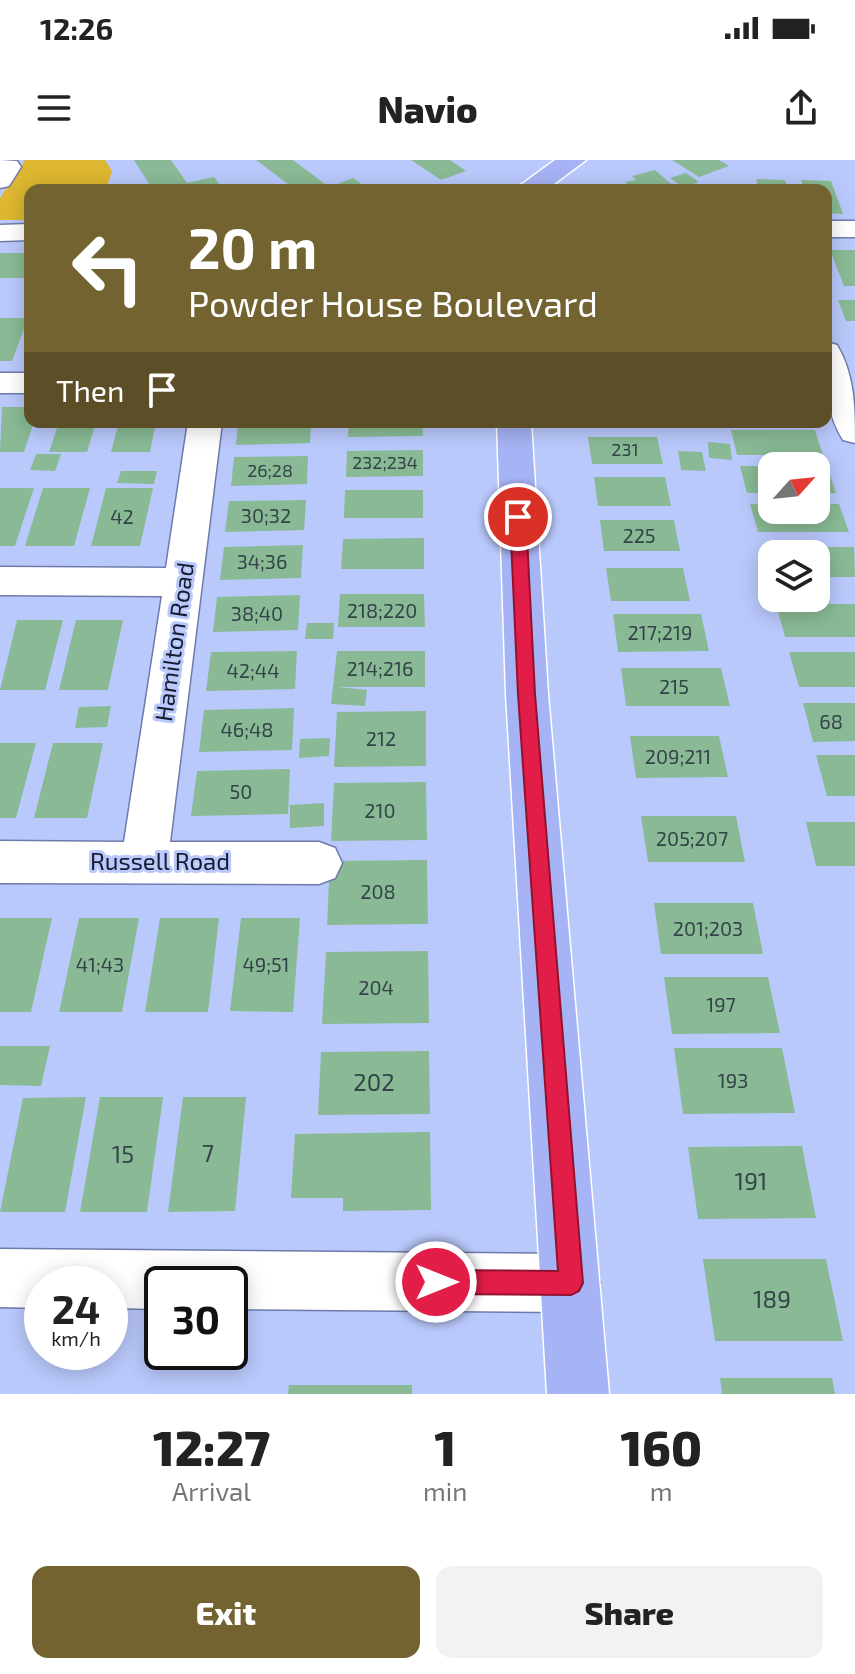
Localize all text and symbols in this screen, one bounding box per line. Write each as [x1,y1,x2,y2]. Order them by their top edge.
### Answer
text: 12:26 [40,10,113,46]
icon: menu [32,86,76,130]
icon: share [779,86,823,130]
text: Navio [377,87,478,130]
text: 20 m [188,213,317,280]
icon: left [56,216,160,320]
text: Powder House Boulevard [188,281,598,324]
icon: arrive [140,368,184,412]
text: Then [56,372,124,408]
house number: 231 [611,438,639,460]
house number: 232;234 [352,451,418,473]
north arrow [758,452,830,524]
map controls [758,452,830,612]
house number: 26;28 [247,459,293,481]
pin [484,483,552,551]
icon: arrive [496,495,540,539]
house number: 30;32 [241,503,291,527]
house number: 42 [110,504,134,528]
house number: 225 [622,523,656,547]
button: layers [758,540,830,612]
house number: 34;36 [237,549,287,573]
street label: Hamilton Road [148,560,199,723]
house number: 218;220 [347,598,417,622]
house number: 38;40 [231,601,283,625]
house number: 217;219 [628,620,692,644]
house number: 214;216 [347,656,413,680]
house number: 42;44 [227,658,279,682]
house number: 215 [659,674,689,698]
house number: 68 [819,709,843,733]
house number: 46;48 [221,717,273,741]
house number: 212 [366,726,396,750]
house number: 209;211 [645,744,711,768]
house number: 50 [230,779,252,803]
house number: 210 [364,798,396,822]
house number: 205;207 [656,826,728,850]
street label: Russell Road [90,846,230,875]
house number: 208 [360,879,396,903]
house number: 201;203 [673,916,743,940]
house number: 41;43 [76,952,124,976]
house number: 49;51 [242,952,290,976]
house number: 204 [358,975,394,999]
house number: 197 [706,992,736,1016]
house number: 202 [353,1067,395,1096]
house number: 193 [718,1068,748,1092]
house number: 7 [202,1138,214,1167]
house number: 15 [112,1139,134,1168]
house number: 191 [735,1166,767,1195]
position arrow [394,1240,478,1324]
speed limit sign: 30 [144,1266,248,1370]
text: 24 [52,1284,100,1332]
house number: 189 [753,1284,791,1313]
text: km/h [51,1326,101,1350]
text: 12:27 [153,1418,270,1476]
text: 1 [434,1418,456,1476]
text: 160 [620,1418,702,1476]
text: Arrival [172,1475,251,1506]
text: min [423,1475,467,1506]
text: m [650,1475,673,1506]
button: Exit [32,1566,420,1658]
button: Share [436,1566,823,1658]

